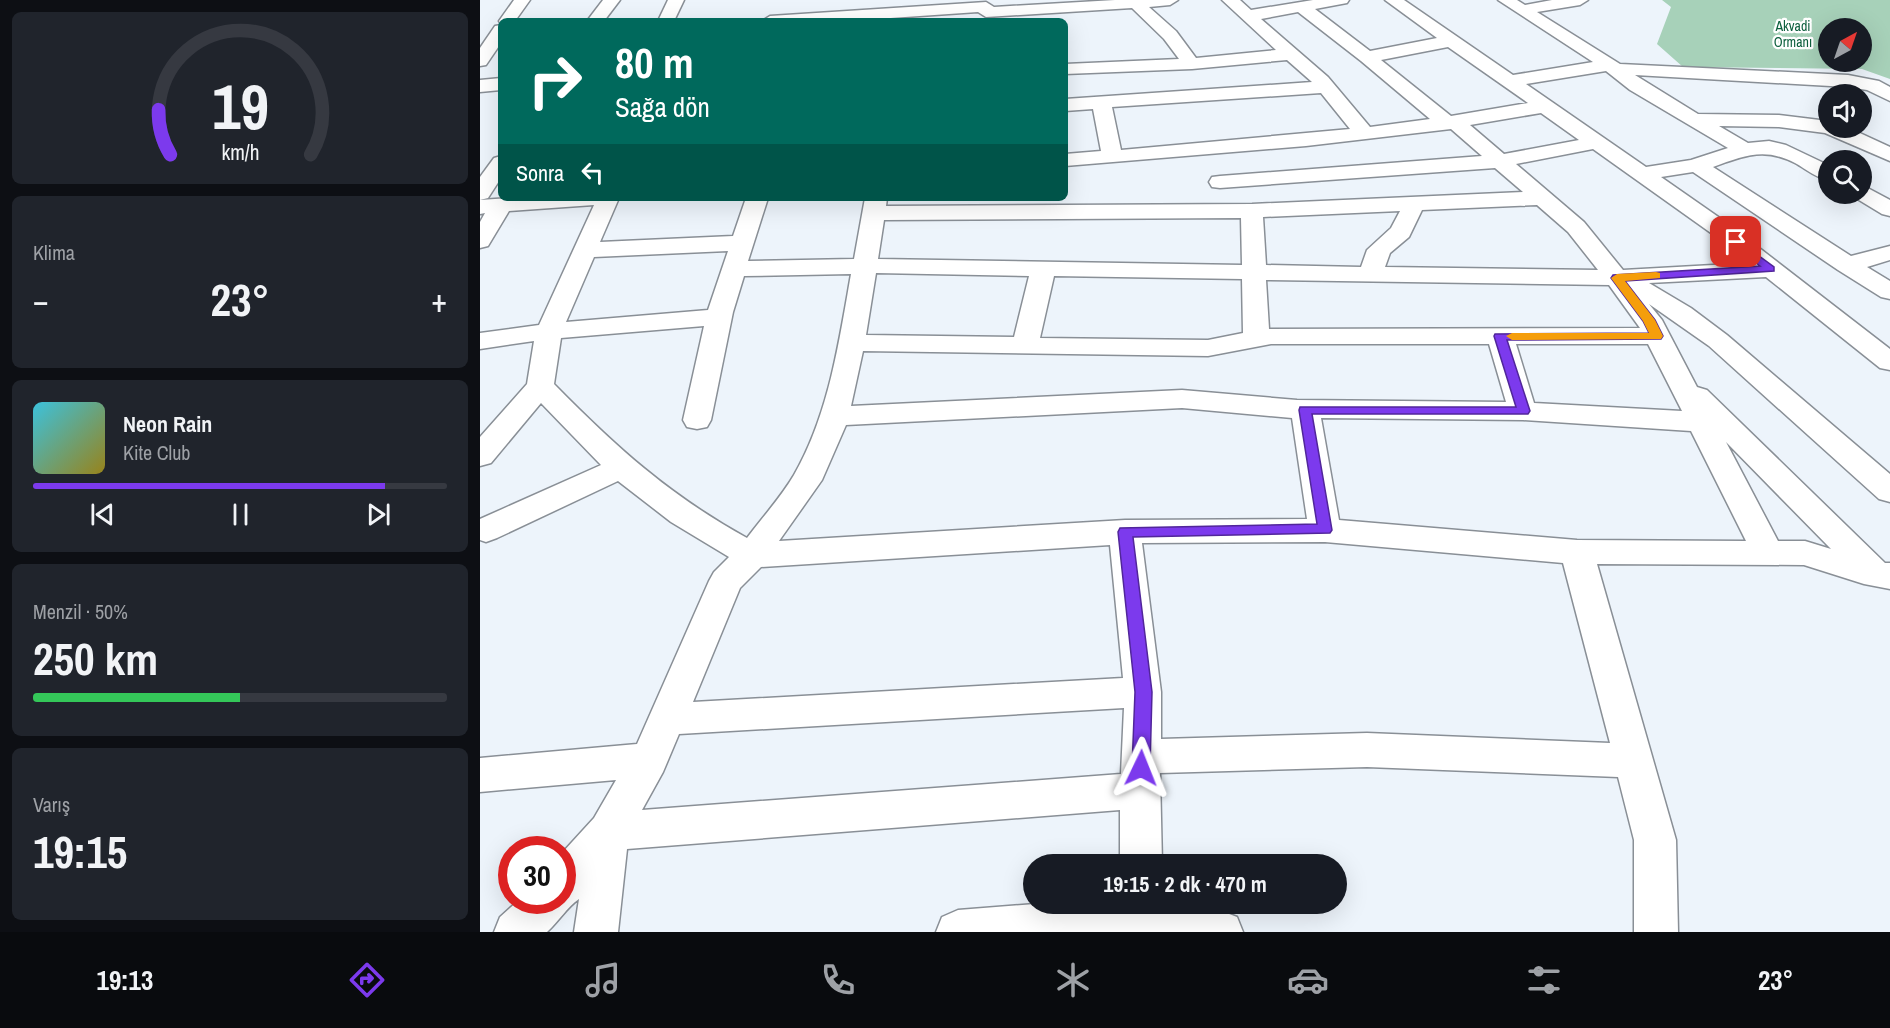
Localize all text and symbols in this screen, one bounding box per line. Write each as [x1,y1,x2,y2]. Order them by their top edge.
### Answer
park label: Akvadi Ormanı [1774,17,1812,51]
north arrow [1818,18,1872,72]
map controls [1818,18,1872,204]
text: 80 m [615,35,694,91]
icon: right [516,42,594,120]
text: 19 [212,64,268,148]
button: sound [1818,84,1872,138]
text: Sağa dön [615,89,710,125]
text: km/h [221,138,259,167]
button: search [1818,150,1872,204]
icon: left [576,156,609,189]
text: Sonra [516,158,564,188]
pin [1710,216,1761,267]
icon: arrive [1719,225,1752,258]
text: Klima [33,239,75,266]
text: 23° [210,269,270,330]
text: − [33,278,49,322]
text: + [431,278,447,322]
text: Neon Rain [123,409,212,439]
text: Kite Club [123,439,190,466]
icon: previous [86,498,119,531]
icon: pause [224,498,257,531]
icon: next [362,498,395,531]
text: Menzil · 50% [33,598,128,625]
text: 250 km [33,628,158,689]
position arrow [1109,736,1173,800]
text: Varış [33,791,70,818]
text: 19:15 [33,821,127,882]
speed limit sign: 30 [498,836,576,914]
text: 19:15 · 2 dk · 470 m [1103,869,1267,899]
icon: directions [346,959,388,1001]
icon: music [582,959,624,1001]
icon: phone [817,959,859,1001]
icon: climate [1052,959,1094,1001]
icon: car [1287,959,1329,1001]
icon: filters [1523,959,1565,1001]
text: 19:13 [97,962,153,998]
text: 23° [1758,962,1793,998]

